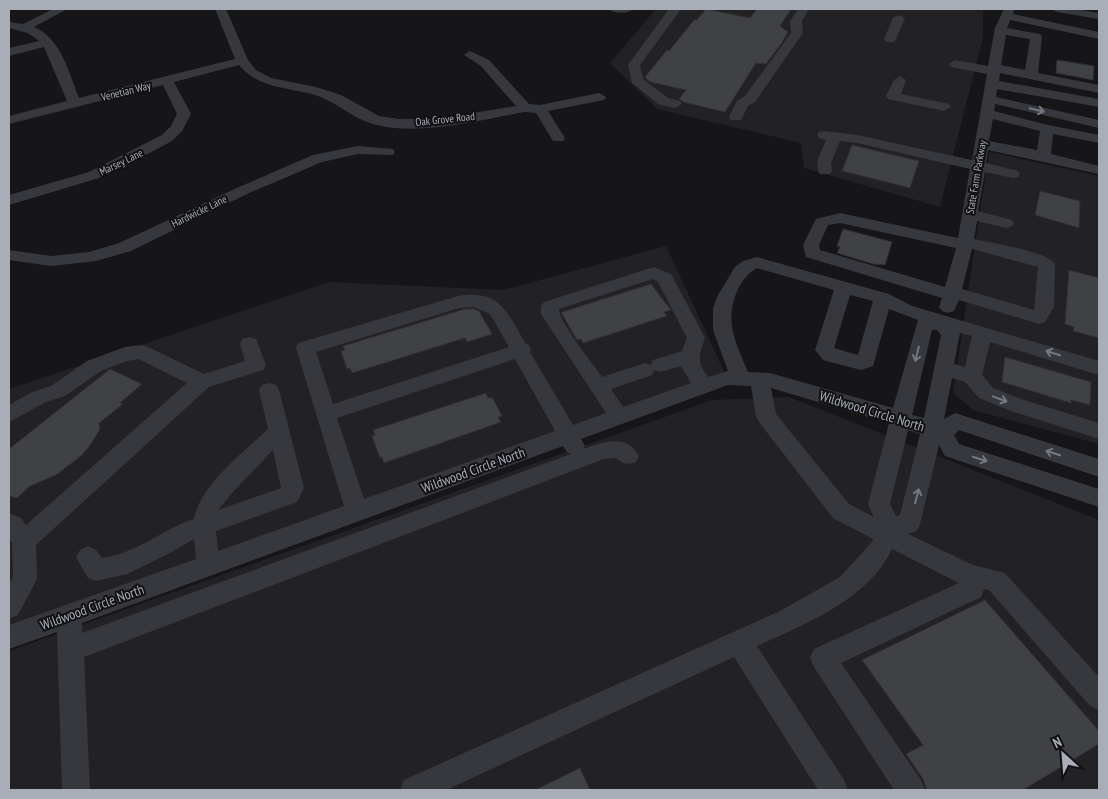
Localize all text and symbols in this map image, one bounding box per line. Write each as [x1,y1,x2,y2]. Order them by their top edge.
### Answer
street label: Venetian Way [99,78,153,104]
one-way arrow [1028,106,1044,115]
street label: Oak Grove Road [415,109,476,129]
street label: State Farm Parkway [963,138,990,215]
street label: Marsey Lane [97,145,146,179]
street label: Hardwicke Lane [169,191,229,230]
one-way arrow [912,345,922,361]
one-way arrow [1045,348,1061,358]
street label: Wildwood Circle North [817,386,927,436]
one-way arrow [992,395,1007,404]
street label: Wildwood Circle North [419,443,527,497]
one-way arrow [1046,448,1061,457]
one-way arrow [972,455,987,464]
one-way arrow [913,488,922,504]
street label: Wildwood Circle North [38,580,146,634]
north arrow [1038,729,1088,779]
text: N [1050,733,1065,752]

